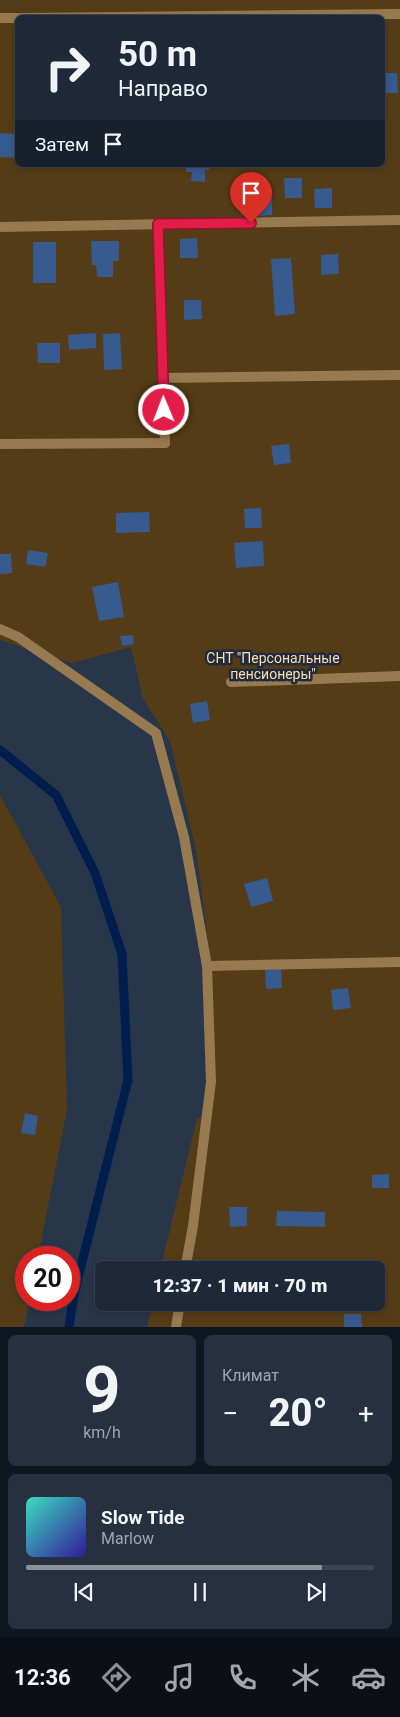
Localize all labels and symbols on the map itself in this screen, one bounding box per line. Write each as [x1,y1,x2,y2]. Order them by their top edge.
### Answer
pin [230,172,272,223]
position arrow [137,383,189,435]
park label: СНТ "Персональные пенсионеры" [206,650,340,682]
speed limit sign: 20 [15,1246,80,1311]

